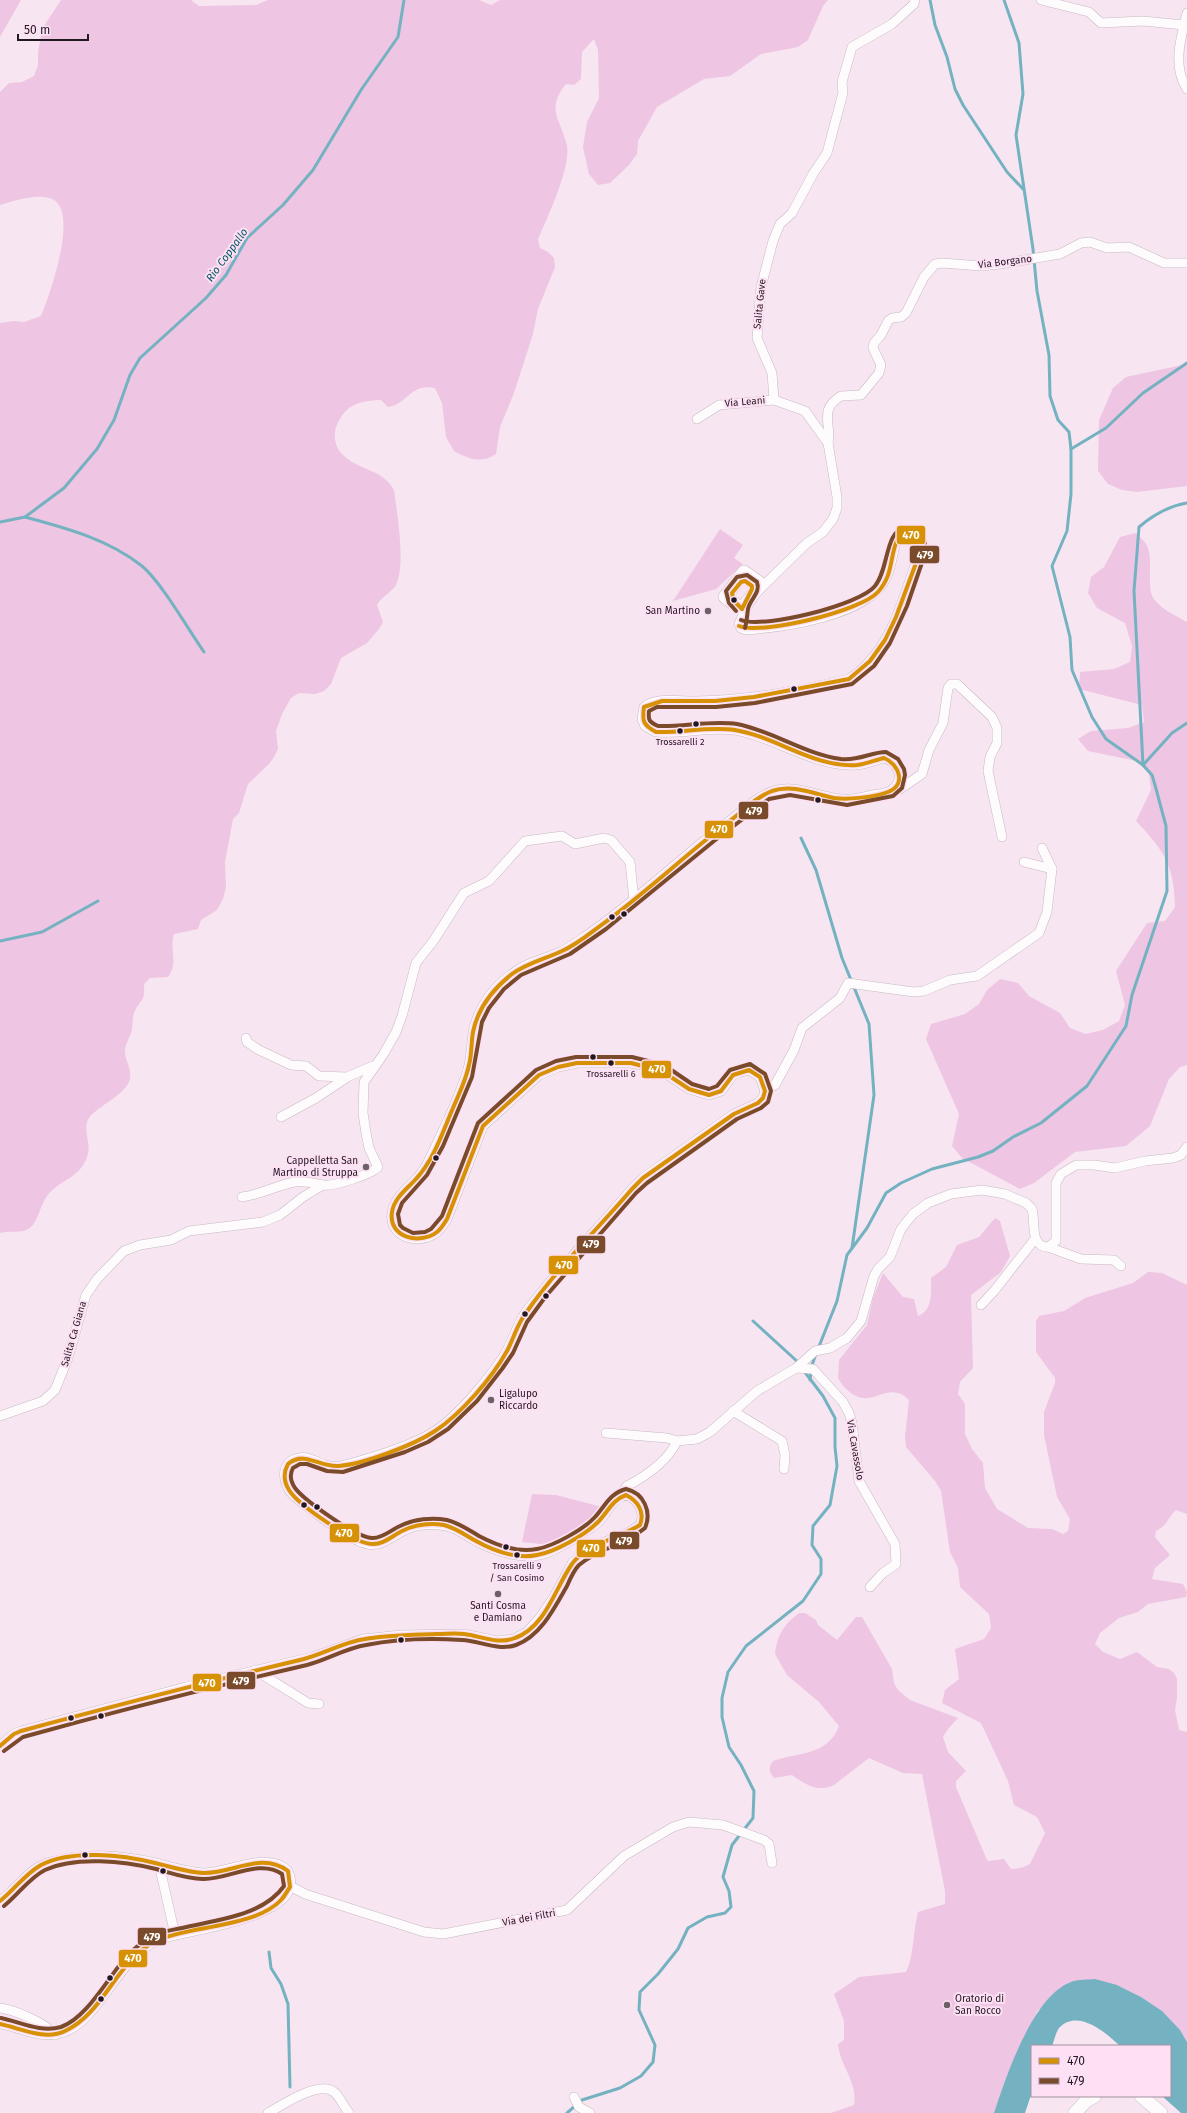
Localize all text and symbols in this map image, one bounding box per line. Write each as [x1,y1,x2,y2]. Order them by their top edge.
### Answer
scale bar [18,16,88,42]
text: 50 m [24,23,50,37]
water label: Rio Coppallo [203,226,251,284]
street label: Via Borgano [977,253,1033,271]
street label: Salita Gave [751,278,769,330]
street label: Via Leani [724,394,766,410]
line badge: 470 [896,525,926,545]
text: 470 [902,529,920,542]
line badge: 479 [909,545,940,564]
text: 479 [916,549,934,562]
unlabelled marker [729,595,739,605]
place label: San Martino [645,605,700,617]
marker: San Martino [703,606,713,616]
unlabelled marker [789,684,799,694]
unlabelled marker [691,719,701,729]
marker: Trossarelli 2 [675,726,685,736]
place label: Trossarelli 2 [656,737,704,747]
unlabelled marker [813,795,823,805]
line badge: 479 [738,801,769,820]
text: 479 [745,805,763,818]
line badge: 470 [704,820,734,839]
text: 470 [710,823,728,836]
unlabelled marker [619,909,629,919]
unlabelled marker [607,912,617,922]
unlabelled marker [588,1052,598,1062]
marker: Trossarelli 6 [606,1058,616,1068]
line badge: 470 [641,1060,672,1079]
text: 470 [648,1063,666,1076]
place label: Trossarelli 6 [586,1069,636,1079]
unlabelled marker [431,1153,441,1163]
place label: Cappelletta San Martino di Struppa [273,1155,358,1179]
marker: Cappelletta San Martino di Struppa [361,1162,371,1172]
line badge: 479 [576,1235,606,1254]
text: 479 [582,1238,600,1251]
line badge: 470 [548,1255,579,1275]
text: 470 [555,1259,573,1272]
unlabelled marker [541,1291,551,1301]
street label: Salita Ca Giana [59,1300,89,1368]
unlabelled marker [520,1309,530,1319]
place label: Ligalupo Riccardo [499,1388,538,1412]
marker: Ligalupo Riccardo [486,1395,496,1405]
street label: Via Cavassolo [844,1419,866,1481]
unlabelled marker [299,1500,309,1510]
unlabelled marker [312,1502,322,1512]
line badge: 470 [329,1523,360,1543]
text: 470 [335,1527,353,1540]
line badge: 479 [609,1531,640,1550]
text: 479 [615,1535,633,1548]
line badge: 470 [576,1539,606,1558]
unlabelled marker [501,1542,511,1552]
text: 470 [582,1542,600,1555]
marker: Trossarelli 9 / San Cosimo [512,1550,522,1560]
place label: Trossarelli 9 / San Cosimo [490,1561,544,1583]
marker: Santi Cosma e Damiano [493,1589,503,1599]
place label: Santi Cosma e Damiano [470,1600,526,1624]
unlabelled marker [396,1635,406,1645]
line badge: 479 [226,1671,256,1690]
line badge: 470 [192,1673,222,1692]
text: 479 [232,1675,250,1688]
text: 470 [198,1677,216,1690]
unlabelled marker [96,1711,106,1721]
unlabelled marker [66,1713,76,1723]
unlabelled marker [80,1850,90,1860]
unlabelled marker [158,1866,168,1876]
street label: Via dei Filtri [501,1907,557,1929]
line badge: 479 [137,1927,167,1946]
text: 479 [143,1931,161,1944]
line badge: 470 [118,1949,148,1968]
text: 470 [124,1952,142,1965]
unlabelled marker [105,1973,115,1983]
place label: Oratorio di San Rocco [955,1993,1004,2017]
unlabelled marker [96,1994,106,2004]
marker: Oratorio di San Rocco [942,2000,952,2010]
legend [1031,2045,1171,2097]
text: 470 [1067,2054,1085,2068]
text: 479 [1067,2074,1085,2088]

